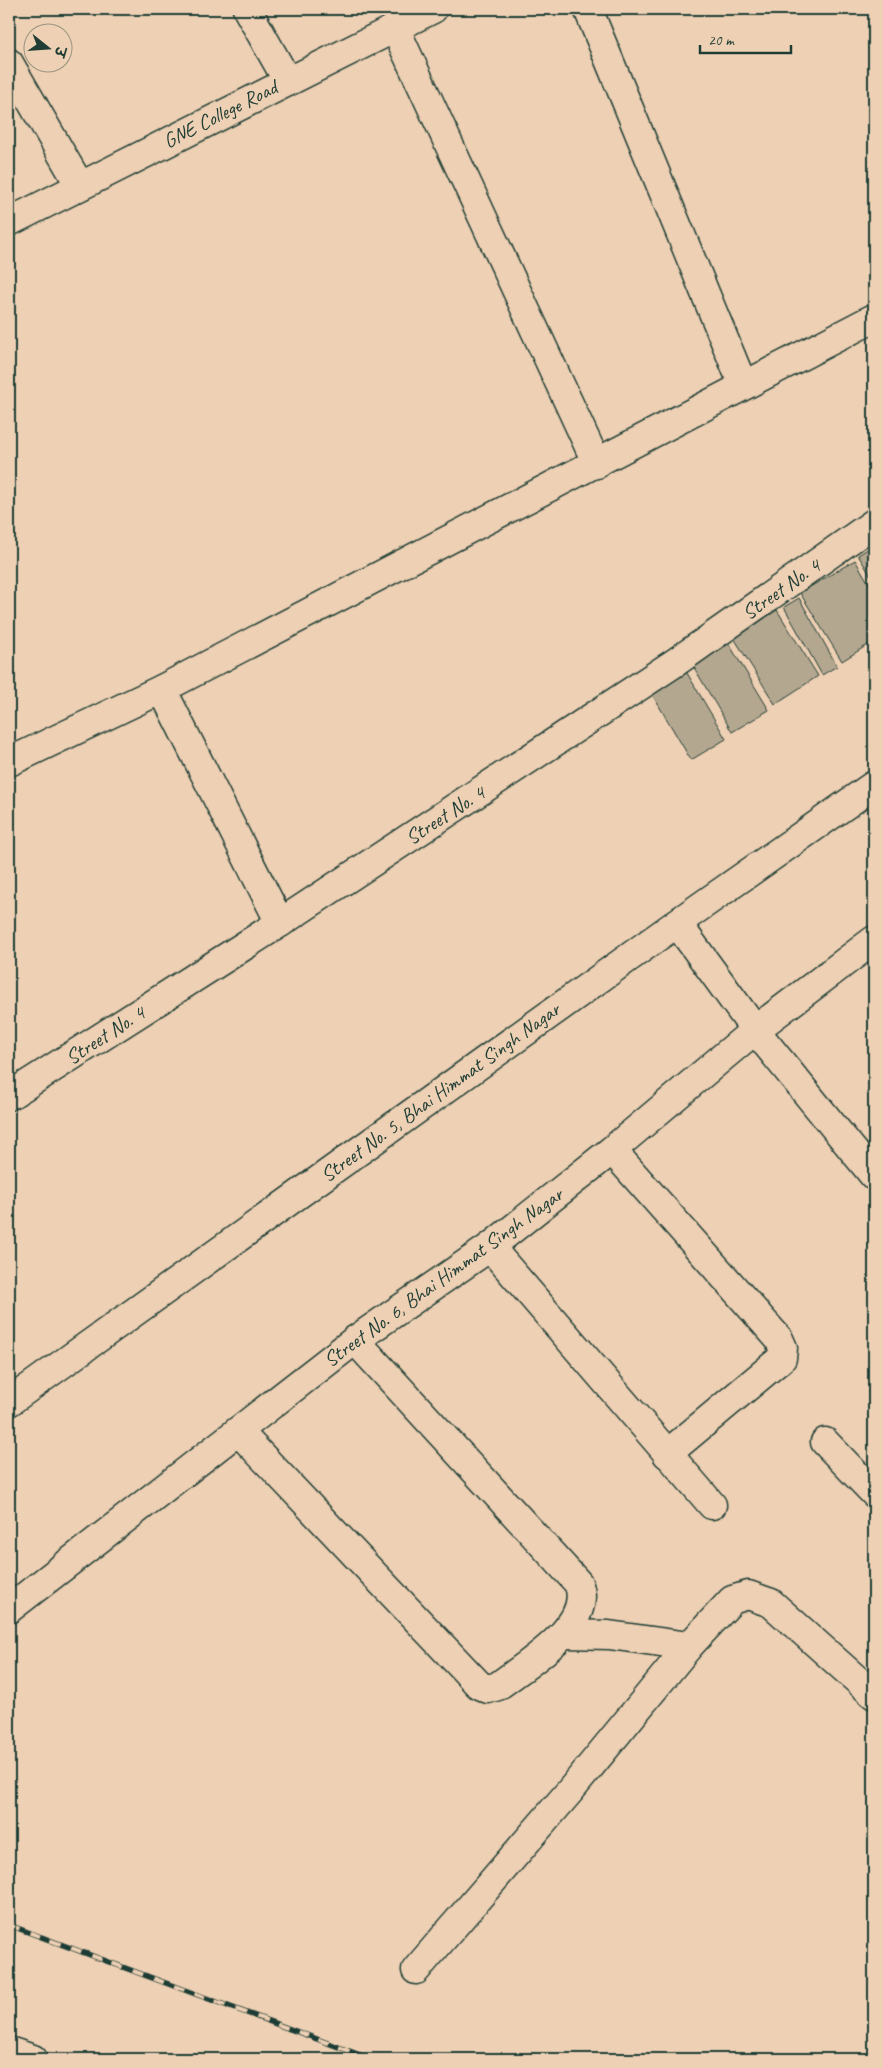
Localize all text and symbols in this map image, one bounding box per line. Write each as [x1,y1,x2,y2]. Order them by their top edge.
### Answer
north arrow [22,22,72,72]
scale bar [700,22,792,54]
text: 20 m [708,31,735,50]
text: उ [50,43,70,60]
street label: GNE College Road [159,73,285,154]
street label: Street No. 4 [737,551,827,625]
street label: Street No. 4 [400,778,492,850]
street label: Street No. 5, Bhai Himmat Singh Nagar [315,995,566,1188]
street label: Street No. 4 [60,998,152,1070]
street label: Street No. 6, Bhai Himmat Singh Nagar [318,1180,569,1373]

